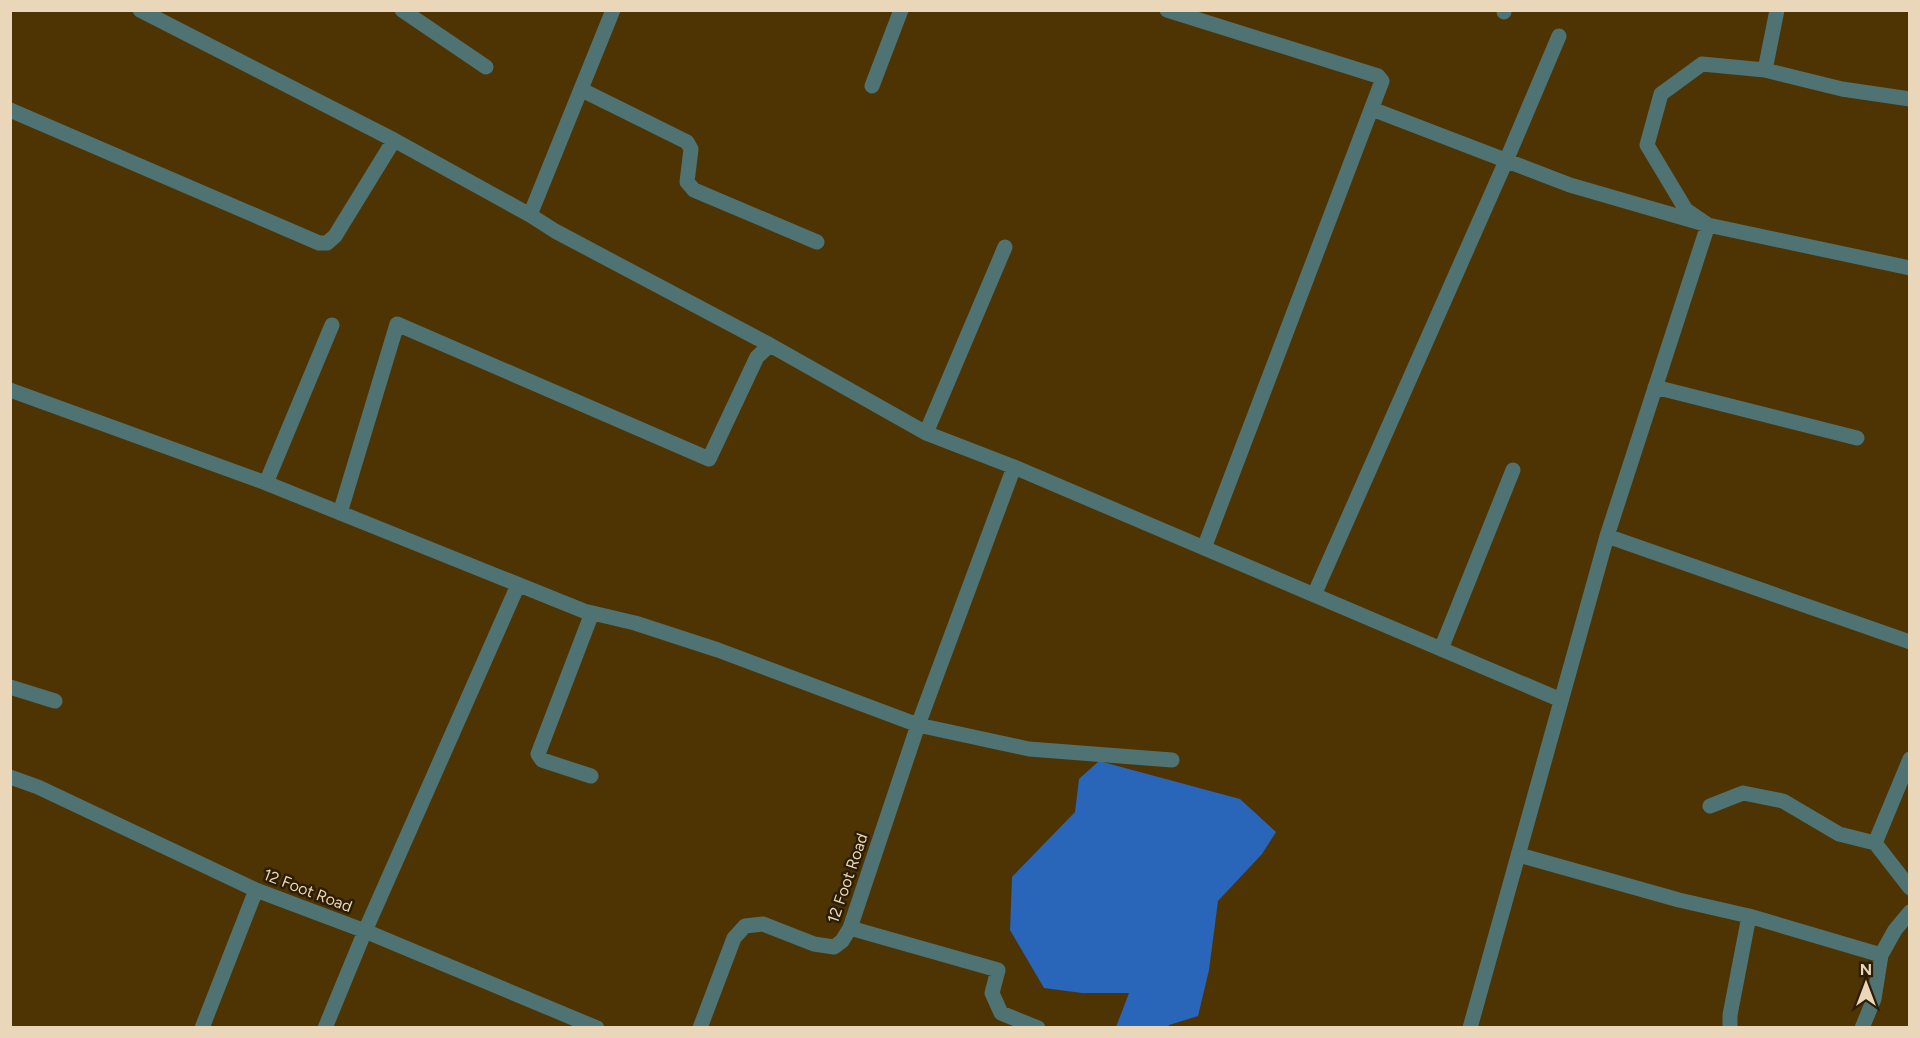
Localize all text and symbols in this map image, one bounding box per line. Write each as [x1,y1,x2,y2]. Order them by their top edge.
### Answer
street label: 12 Foot Road [823,831,872,925]
street label: 12 Foot Road [261,865,355,916]
north arrow [1836,954,1896,1014]
text: N [1860,960,1872,979]

